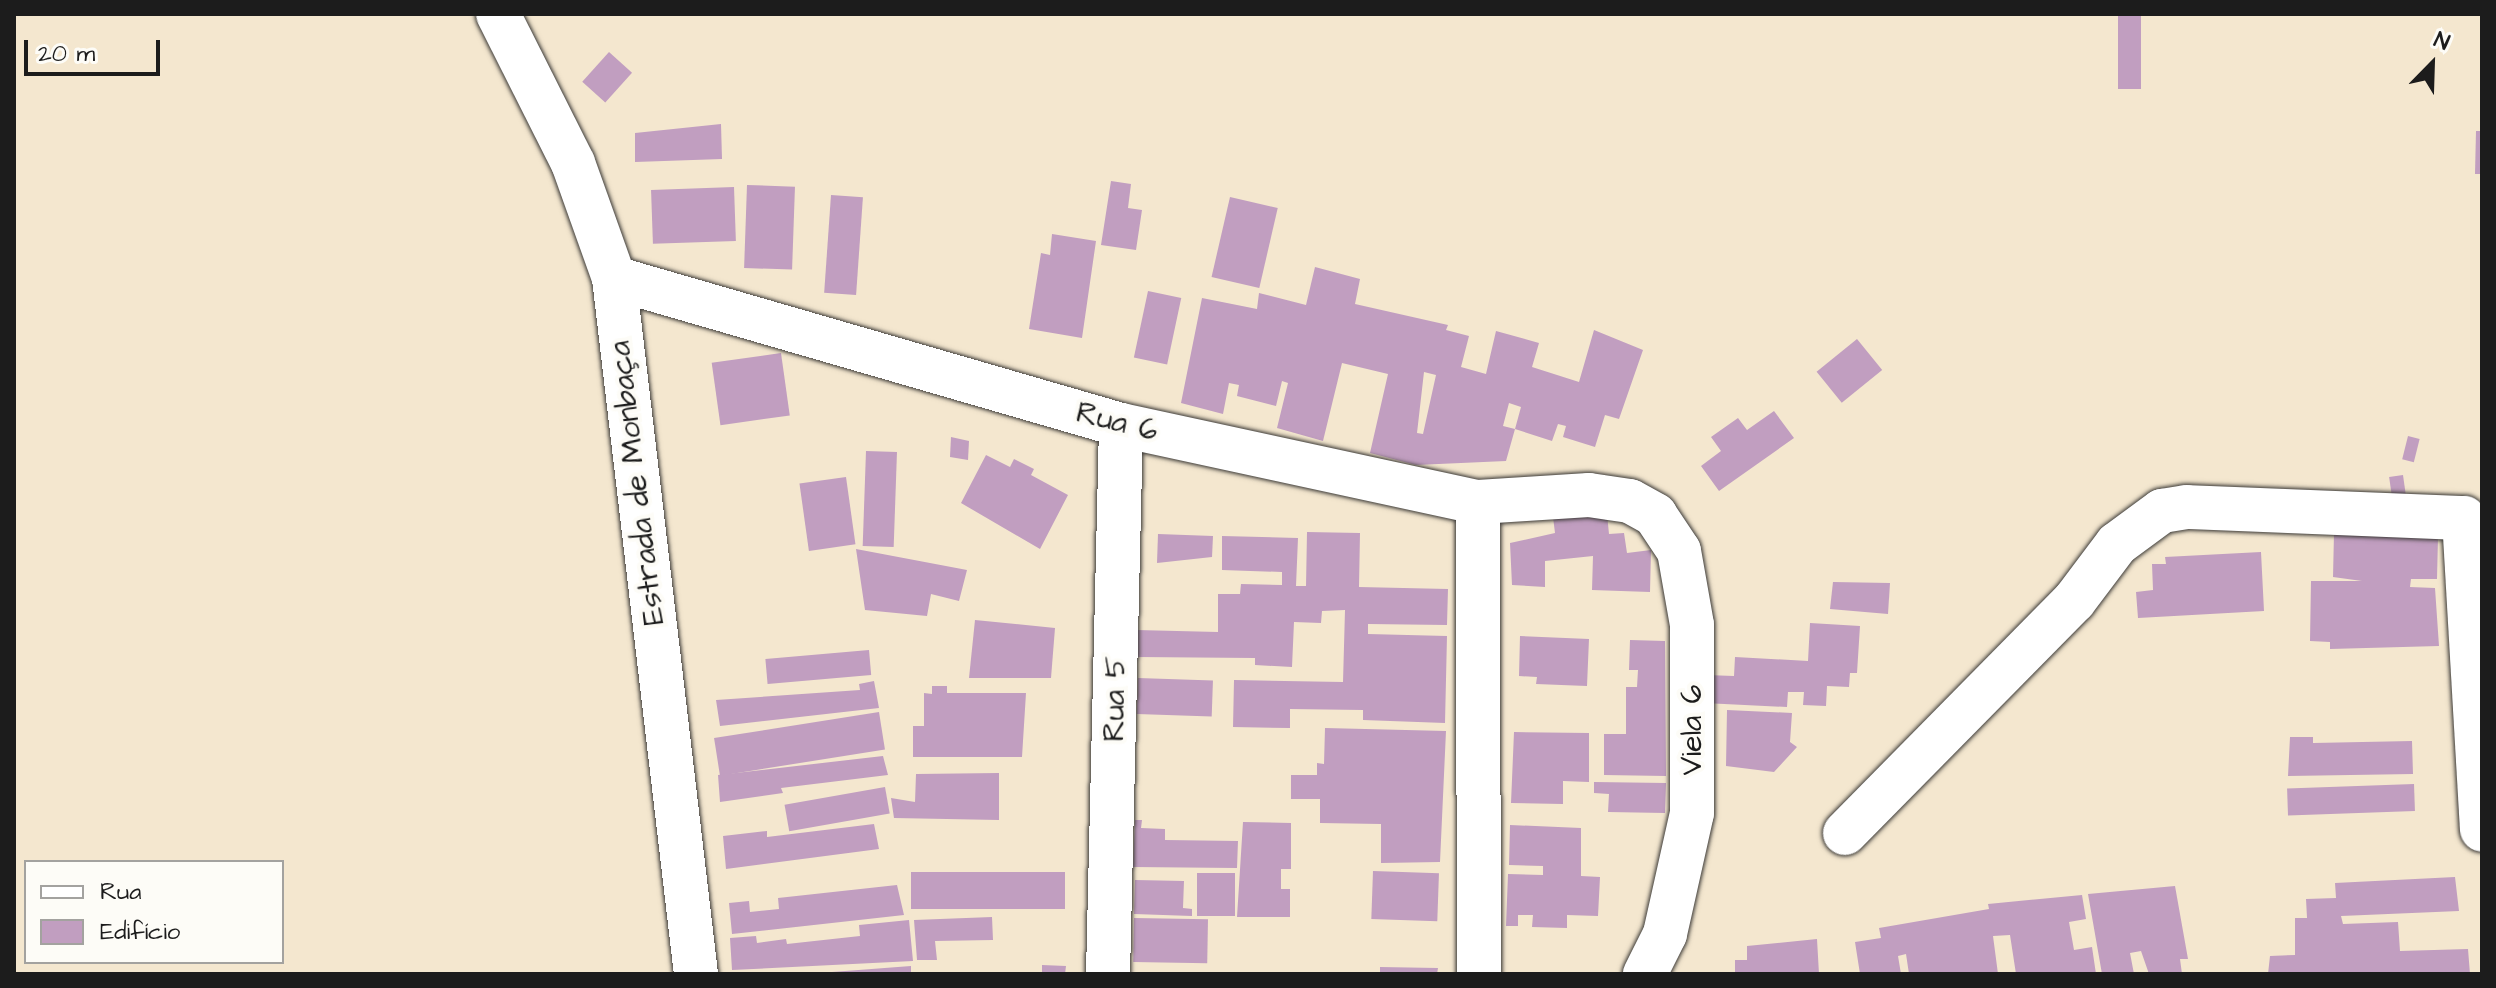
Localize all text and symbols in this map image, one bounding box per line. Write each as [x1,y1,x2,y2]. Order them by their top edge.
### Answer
scale bar [28,24,164,74]
north arrow [2392,24,2472,104]
text: N [2429,24,2454,58]
text: 20 m [38,37,95,71]
street label: Estrada de Monbaça [602,339,672,627]
street label: Rua 6 [1073,395,1161,449]
street label: Rua 5 [1096,656,1134,742]
street label: Viela 6 [1674,685,1710,775]
legend [24,860,284,964]
text: Rua [100,875,142,909]
text: Edifício [100,915,180,949]

